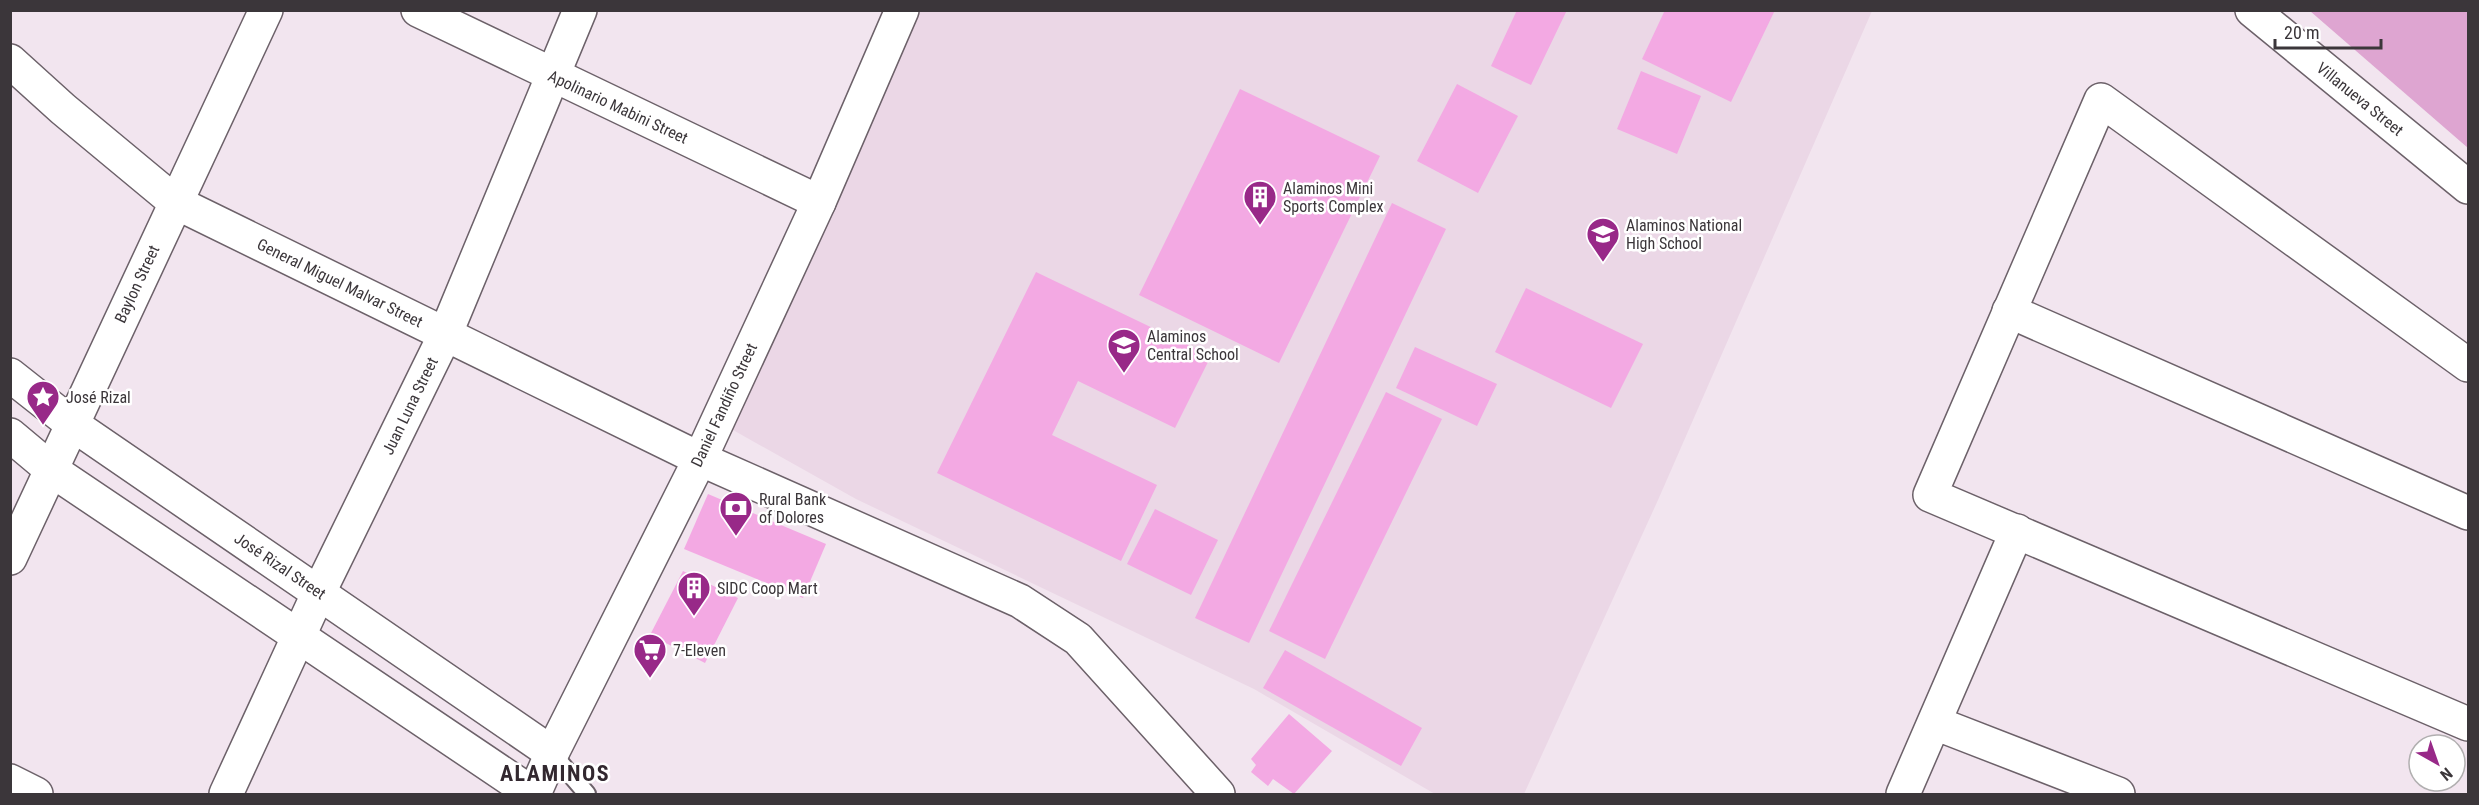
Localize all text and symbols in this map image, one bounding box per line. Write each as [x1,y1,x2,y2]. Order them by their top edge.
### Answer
scale bar [2275,12,2382,50]
text: 20 m [2284,22,2319,43]
street label: Villanueva Street [2313,58,2407,140]
street label: Apolinario Mabini Street [545,66,691,148]
building icon: Alaminos Mini Sports Complex [1242,179,1278,226]
place label: Alaminos Mini Sports Complex [1283,179,1383,216]
school or university icon: Alaminos National High School [1585,216,1621,263]
place label: Alaminos National High School [1626,216,1742,253]
street label: General Miguel Malvar Street [254,235,426,332]
street label: Baylon Street [111,242,163,326]
school or university icon: Alaminos Central School [1106,327,1142,374]
place label: Alaminos Central School [1147,327,1239,364]
street label: Daniel Fandiño Street [687,340,761,470]
street label: Juan Luna Street [378,354,442,458]
place icon: José Rizal [25,379,61,426]
place label: José Rizal [66,388,131,407]
bank icon: Rural Bank of Dolores [718,490,754,537]
place label: Rural Bank of Dolores [759,490,827,527]
street label: José Rizal Street [231,529,329,604]
building icon: SIDC Coop Mart [676,570,712,617]
place label: SIDC Coop Mart [717,579,818,598]
supermarket icon: 7-Eleven [632,632,668,679]
place label: 7-Eleven [673,641,726,660]
north arrow [2407,733,2467,793]
district label: ALAMINOS [500,761,610,786]
text: N [2436,764,2456,785]

